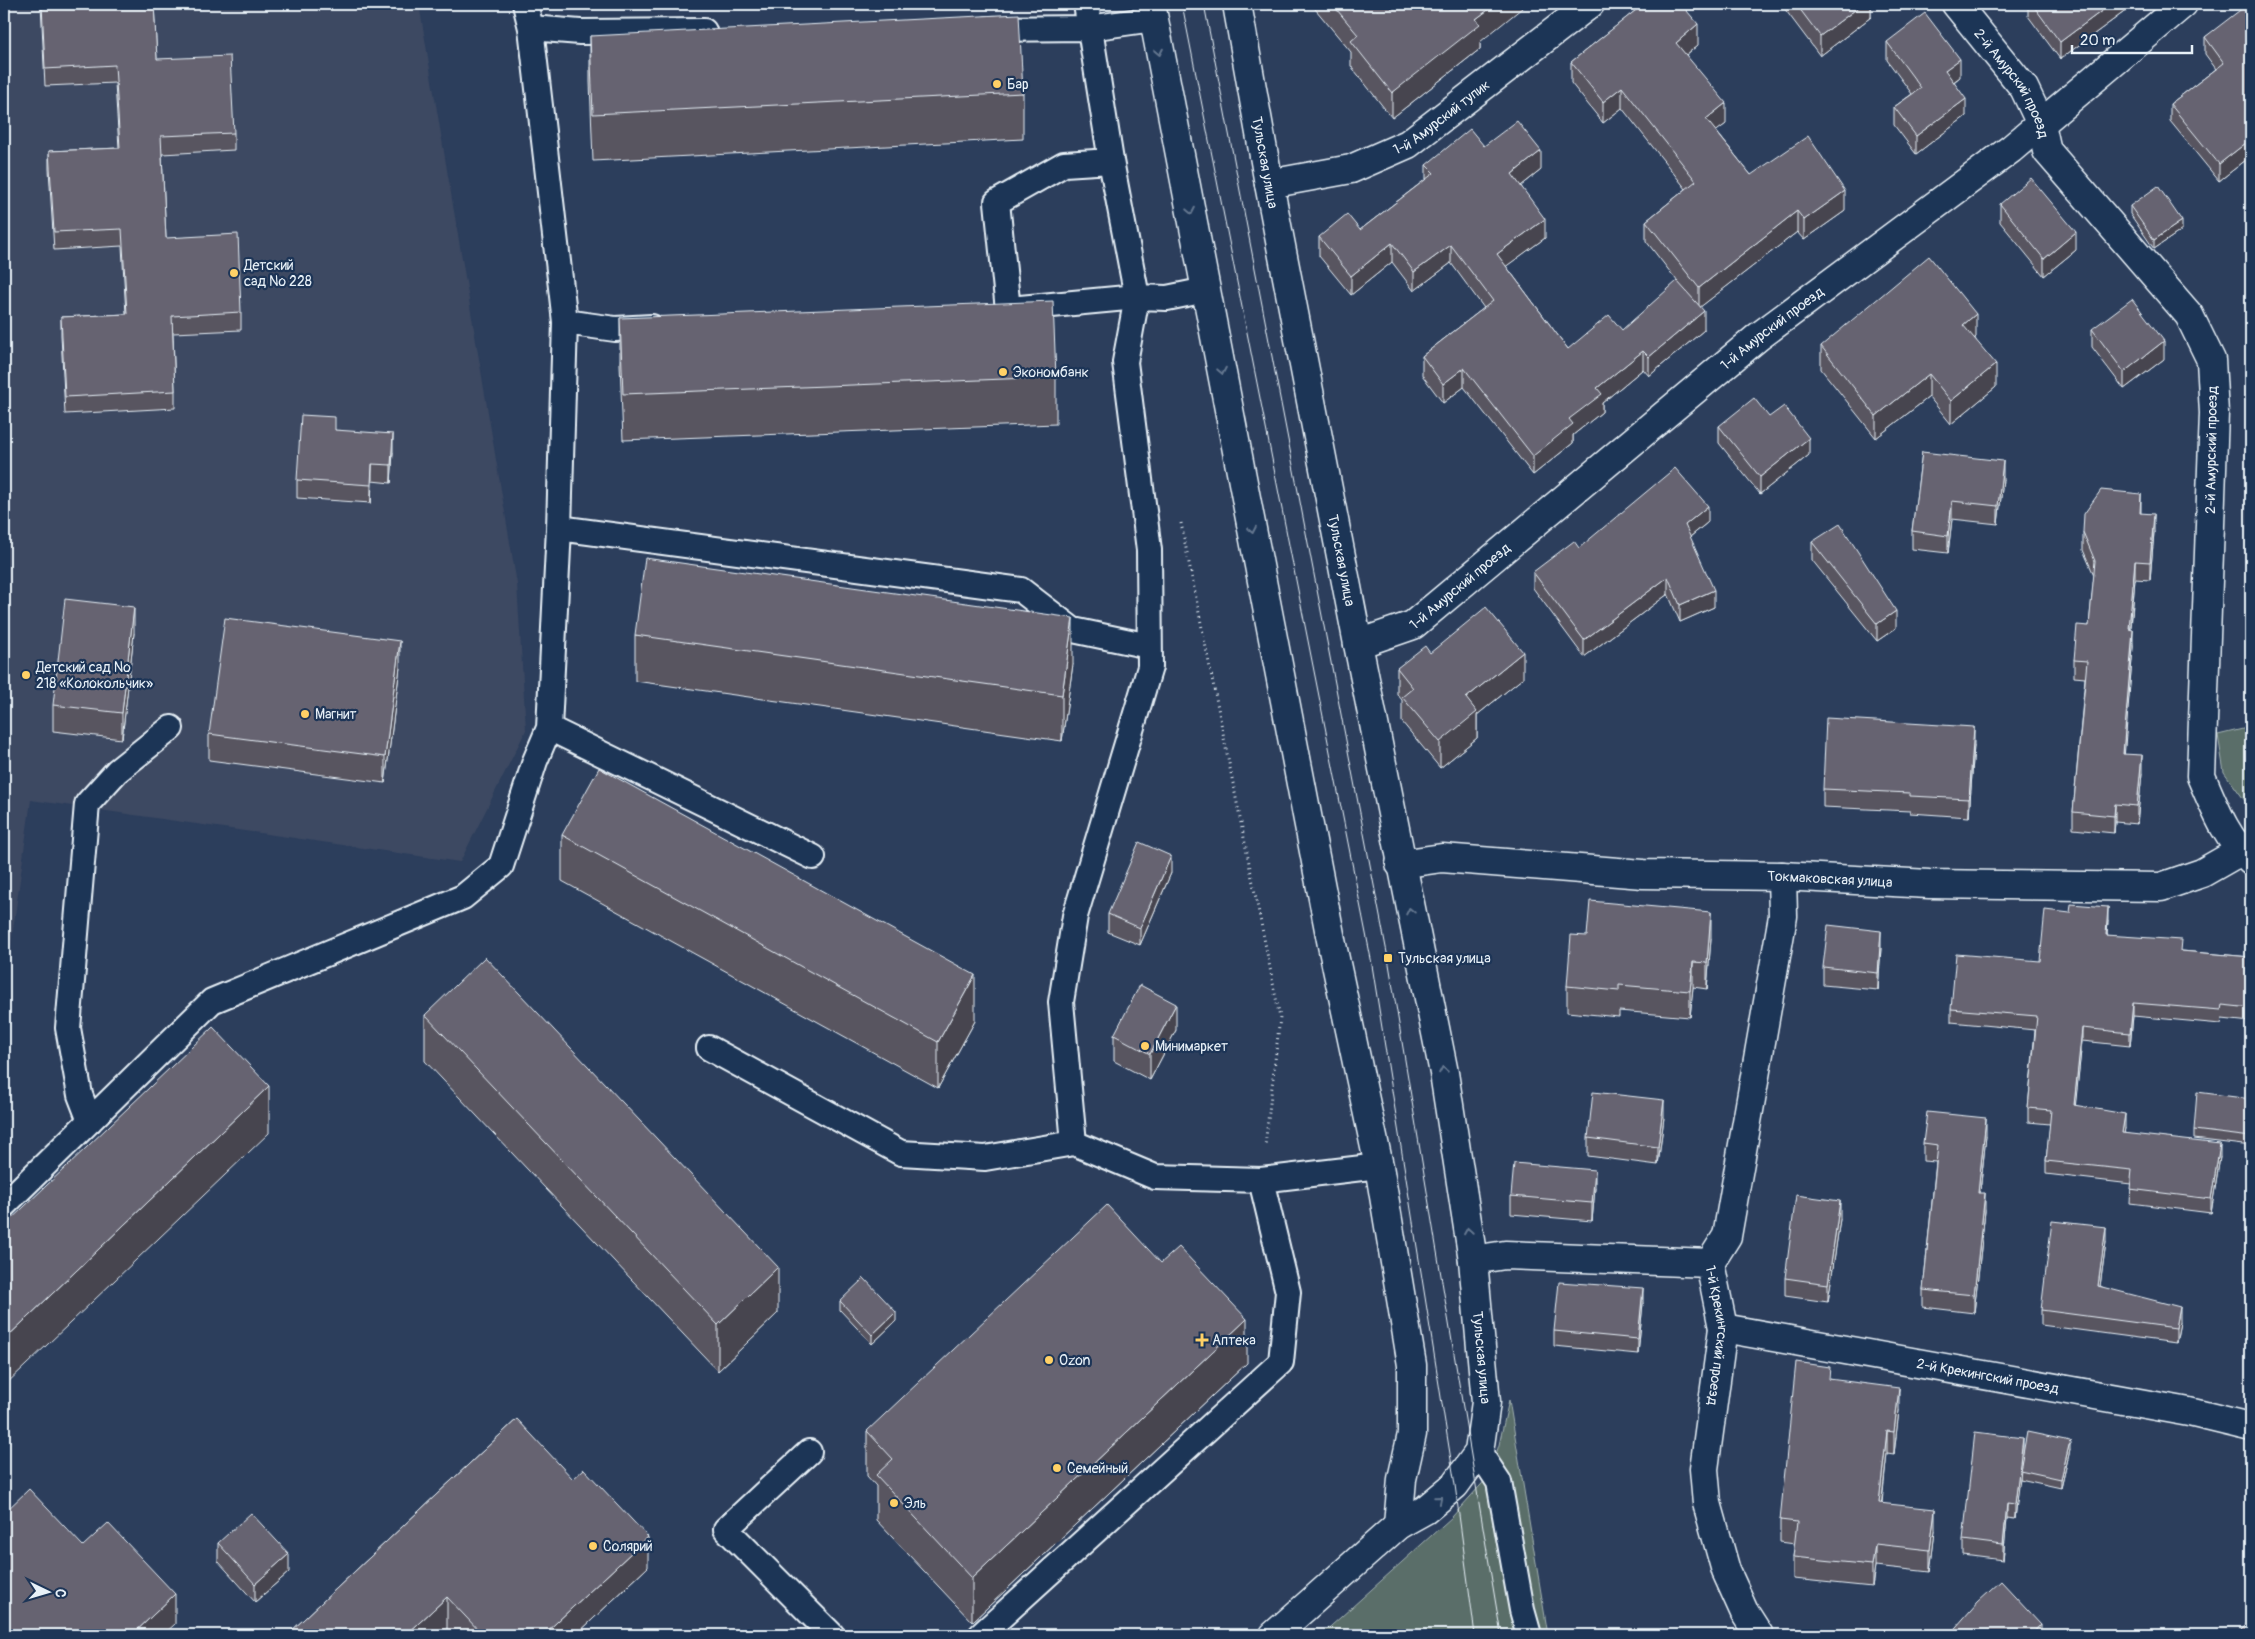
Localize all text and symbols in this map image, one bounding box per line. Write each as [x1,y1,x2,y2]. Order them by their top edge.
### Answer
scale bar [2072,22,2192,54]
street label: 2-й Амурский проезд [1970,25,2052,140]
text: 20 m [2080,31,2115,50]
one-way arrow [1153,47,1164,56]
place label: Бар [1007,76,1029,93]
street label: 1-й Амурский тупик [1390,76,1493,159]
marker: Бар [991,78,1003,90]
street label: Тульская улица [1248,115,1282,210]
one-way arrow [1185,207,1195,216]
place label: Детский сад № 228 [243,257,312,290]
marker: Детский сад № 228 [228,267,240,279]
street label: 1-й Амурский проезд [1717,283,1828,374]
place label: Экономбанк [1013,364,1089,381]
marker: Экономбанк [997,366,1009,378]
one-way arrow [1216,366,1226,375]
street label: 2-й Амурский проезд [2202,385,2221,514]
street label: Тульская улица [1324,513,1358,608]
one-way arrow [1247,526,1257,535]
street label: 1-й Амурский проезд [1406,539,1514,633]
place label: Детский сад № 218 «Колокольчик» [35,659,153,692]
marker: Детский сад № 218 «Колокольчик» [20,669,32,681]
place label: Магнит [315,706,357,723]
marker: Магнит [299,708,311,720]
street label: Токмаковская улица [1767,868,1893,891]
one-way arrow [1405,907,1416,916]
place label: Тульская улица [1398,950,1491,967]
marker: Тульская улица [1382,952,1394,964]
place label: Минимаркет [1155,1038,1228,1055]
marker: Минимаркет [1139,1040,1151,1052]
one-way arrow [1439,1066,1449,1075]
one-way arrow [1463,1226,1474,1234]
street label: 1-й Крекингский проезд [1702,1264,1731,1407]
street label: Тульская улица [1469,1310,1494,1405]
place label: Аптека [1212,1332,1256,1349]
marker: Аптека [1196,1334,1208,1346]
place label: Ozon [1059,1352,1091,1369]
marker: Ozon [1043,1354,1055,1366]
street label: 2-й Крекингский проезд [1915,1355,2061,1397]
place label: Семейный [1067,1460,1128,1477]
marker: Семейный [1051,1462,1063,1474]
place label: Эль [904,1495,926,1512]
one-way arrow [1433,1495,1442,1504]
marker: Эль [888,1497,900,1509]
place label: Солярий [603,1538,653,1555]
marker: Солярий [587,1540,599,1552]
north arrow [22,1566,72,1616]
text: С [52,1588,69,1598]

